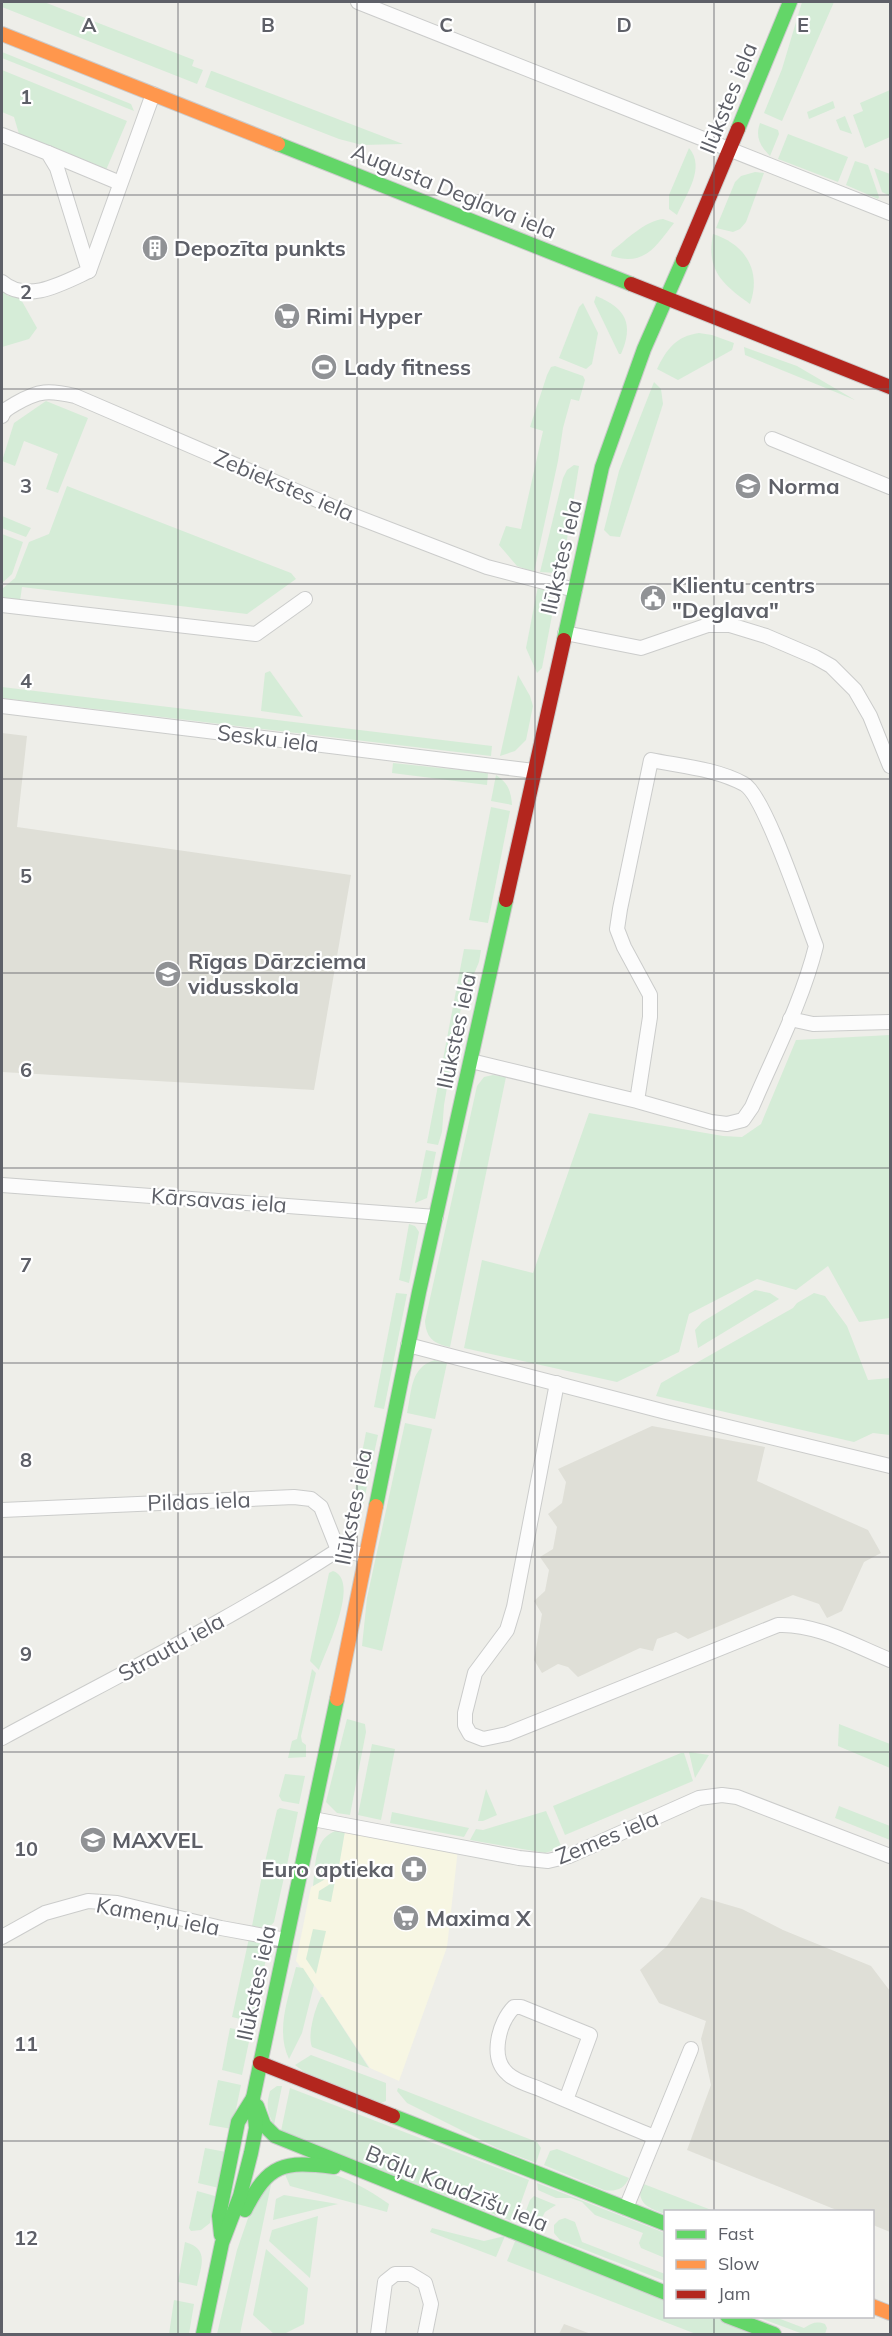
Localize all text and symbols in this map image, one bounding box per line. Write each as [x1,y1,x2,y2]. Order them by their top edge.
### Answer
text: A [82,12,97,37]
text: B [261,12,275,37]
text: C [439,12,453,37]
text: D [616,12,632,37]
text: E [797,12,809,37]
street label: Ilūkstes iela [693,38,763,158]
text: 1 [20,84,32,109]
street label: Augusta Deglava iela [348,137,560,245]
building icon: Depozīta punkts [140,233,170,263]
place label: Depozīta punkts [174,234,346,262]
text: 2 [20,279,32,304]
supermarket icon: Rimi Hyper [272,301,302,331]
place label: Rimi Hyper [306,302,422,330]
sports icon: Lady fitness [309,352,339,382]
place label: Lady fitness [344,353,471,381]
street label: Zebiekstes iela [210,443,358,527]
school or university icon: Norma [733,471,763,501]
place label: Norma [768,472,840,500]
text: 3 [20,473,32,498]
street label: Ilūkstes iela [534,497,588,617]
place label: Klientu centrs "Deglava" [672,571,815,624]
public building icon: Klientu centrs "Deglava" [638,583,668,613]
text: 4 [20,668,32,693]
street label: Sesku iela [216,718,320,758]
text: 5 [20,863,32,888]
place label: Rīgas Dārzciema vidusskola [187,947,366,1000]
school or university icon: Rīgas Dārzciema vidusskola [153,959,183,989]
street label: Ilūkstes iela [430,971,482,1091]
text: 6 [20,1057,32,1082]
street label: Kārsavas iela [150,1181,288,1219]
text: 7 [20,1252,32,1277]
text: 8 [20,1447,32,1472]
street label: Ilūkstes iela [328,1447,378,1567]
street label: Pildas iela [147,1485,251,1517]
street label: Strautu iela [113,1606,229,1688]
text: 9 [20,1641,32,1666]
street label: Zemes iela [552,1804,662,1870]
school or university icon: MAXVEL [78,1825,108,1855]
place label: MAXVEL [112,1826,203,1854]
text: 10 [14,1836,38,1861]
pharmacy icon: Euro aptieka [399,1854,429,1884]
place label: Euro aptieka [261,1855,394,1883]
street label: Kameņu iela [94,1890,222,1943]
supermarket icon: Maxima X [391,1903,421,1933]
place label: Maxima X [426,1904,531,1932]
street label: Ilūkstes iela [230,1923,282,2043]
text: 11 [14,2031,38,2056]
street label: Brāļu Kaudzīšu iela [361,2139,552,2238]
legend [664,2210,874,2318]
text: Fast [718,2222,754,2245]
text: 12 [14,2225,38,2250]
text: Slow [718,2252,760,2275]
text: Jam [718,2282,751,2305]

